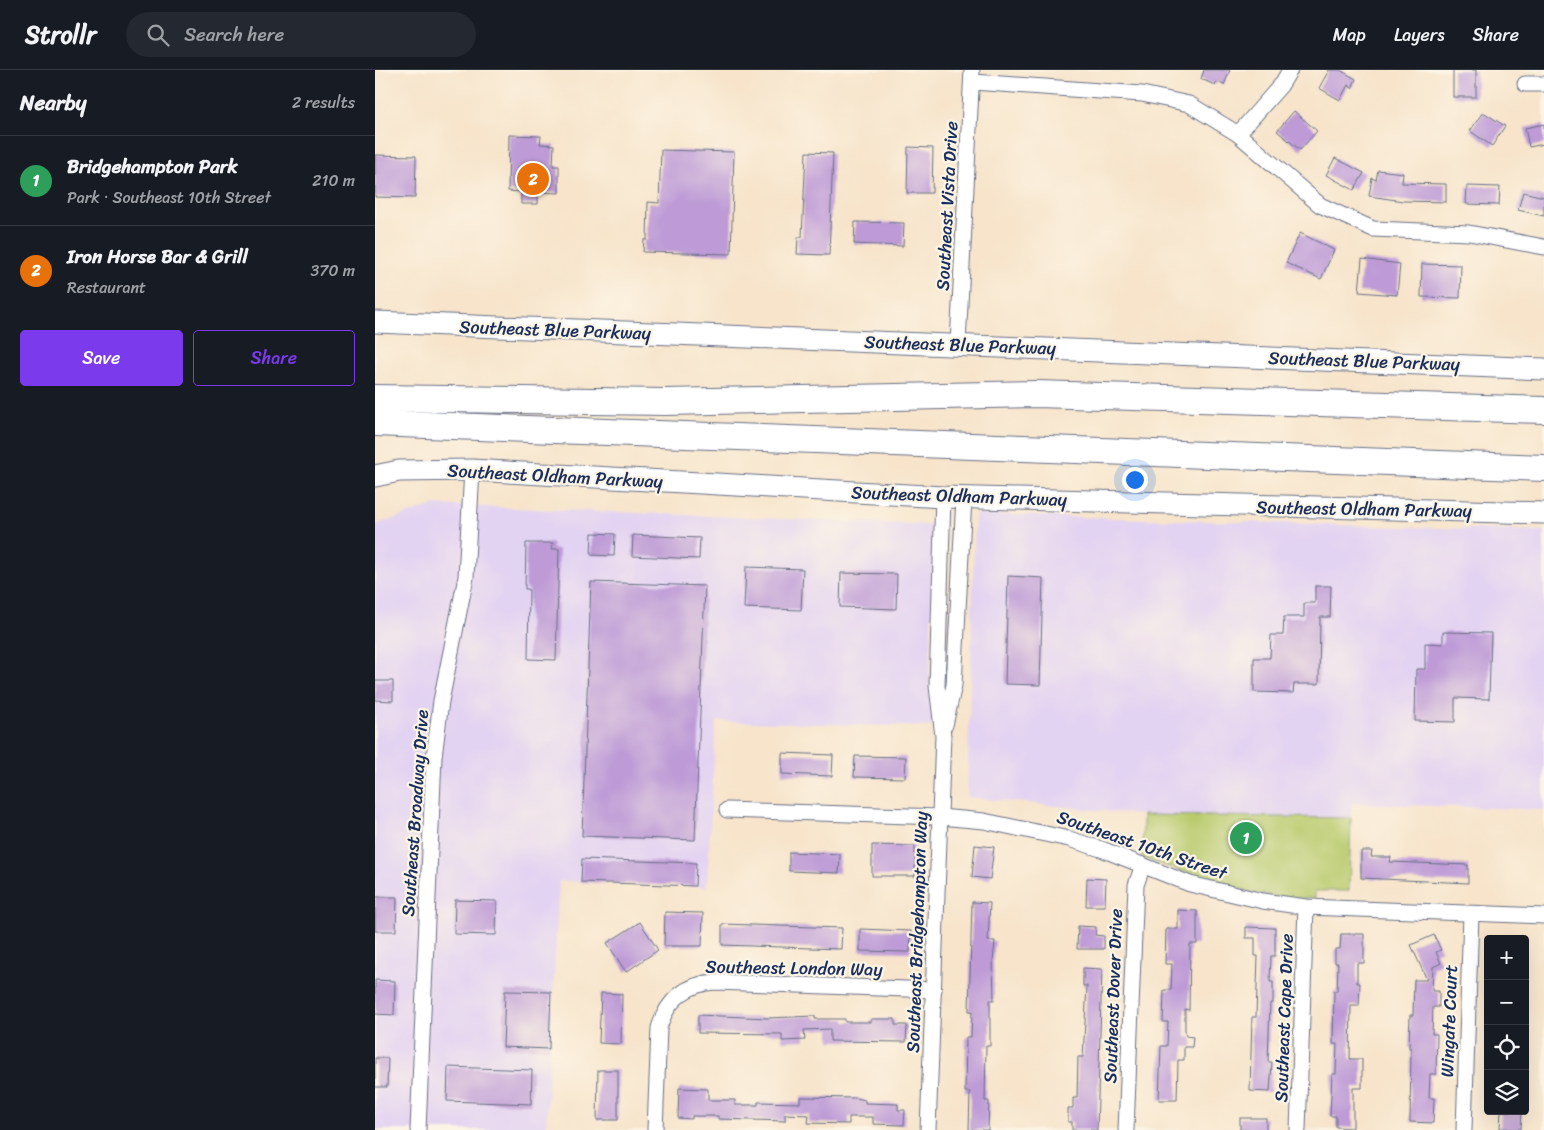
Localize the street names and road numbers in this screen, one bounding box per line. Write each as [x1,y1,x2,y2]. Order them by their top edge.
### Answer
street label: Southeast Vista Drive [927,120,967,292]
street label: Southeast Blue Parkway [459,311,652,349]
street label: Southeast Blue Parkway [864,326,1057,364]
street label: Southeast Blue Parkway [1268,342,1461,380]
street label: Southeast Oldham Parkway [446,454,664,498]
street label: Southeast Oldham Parkway [851,476,1068,516]
street label: Southeast Oldham Parkway [1256,491,1473,527]
street label: Southeast Broadway Drive [392,708,438,917]
street label: Southeast 10th Street [1052,801,1232,889]
street label: Southeast Bridgehampton Way [897,810,937,1053]
street label: Southeast Dover Drive [1094,908,1132,1084]
street label: Southeast Cape Drive [1265,933,1303,1103]
street label: Southeast London Way [705,950,884,986]
street label: Wingate Court [1431,964,1467,1078]

